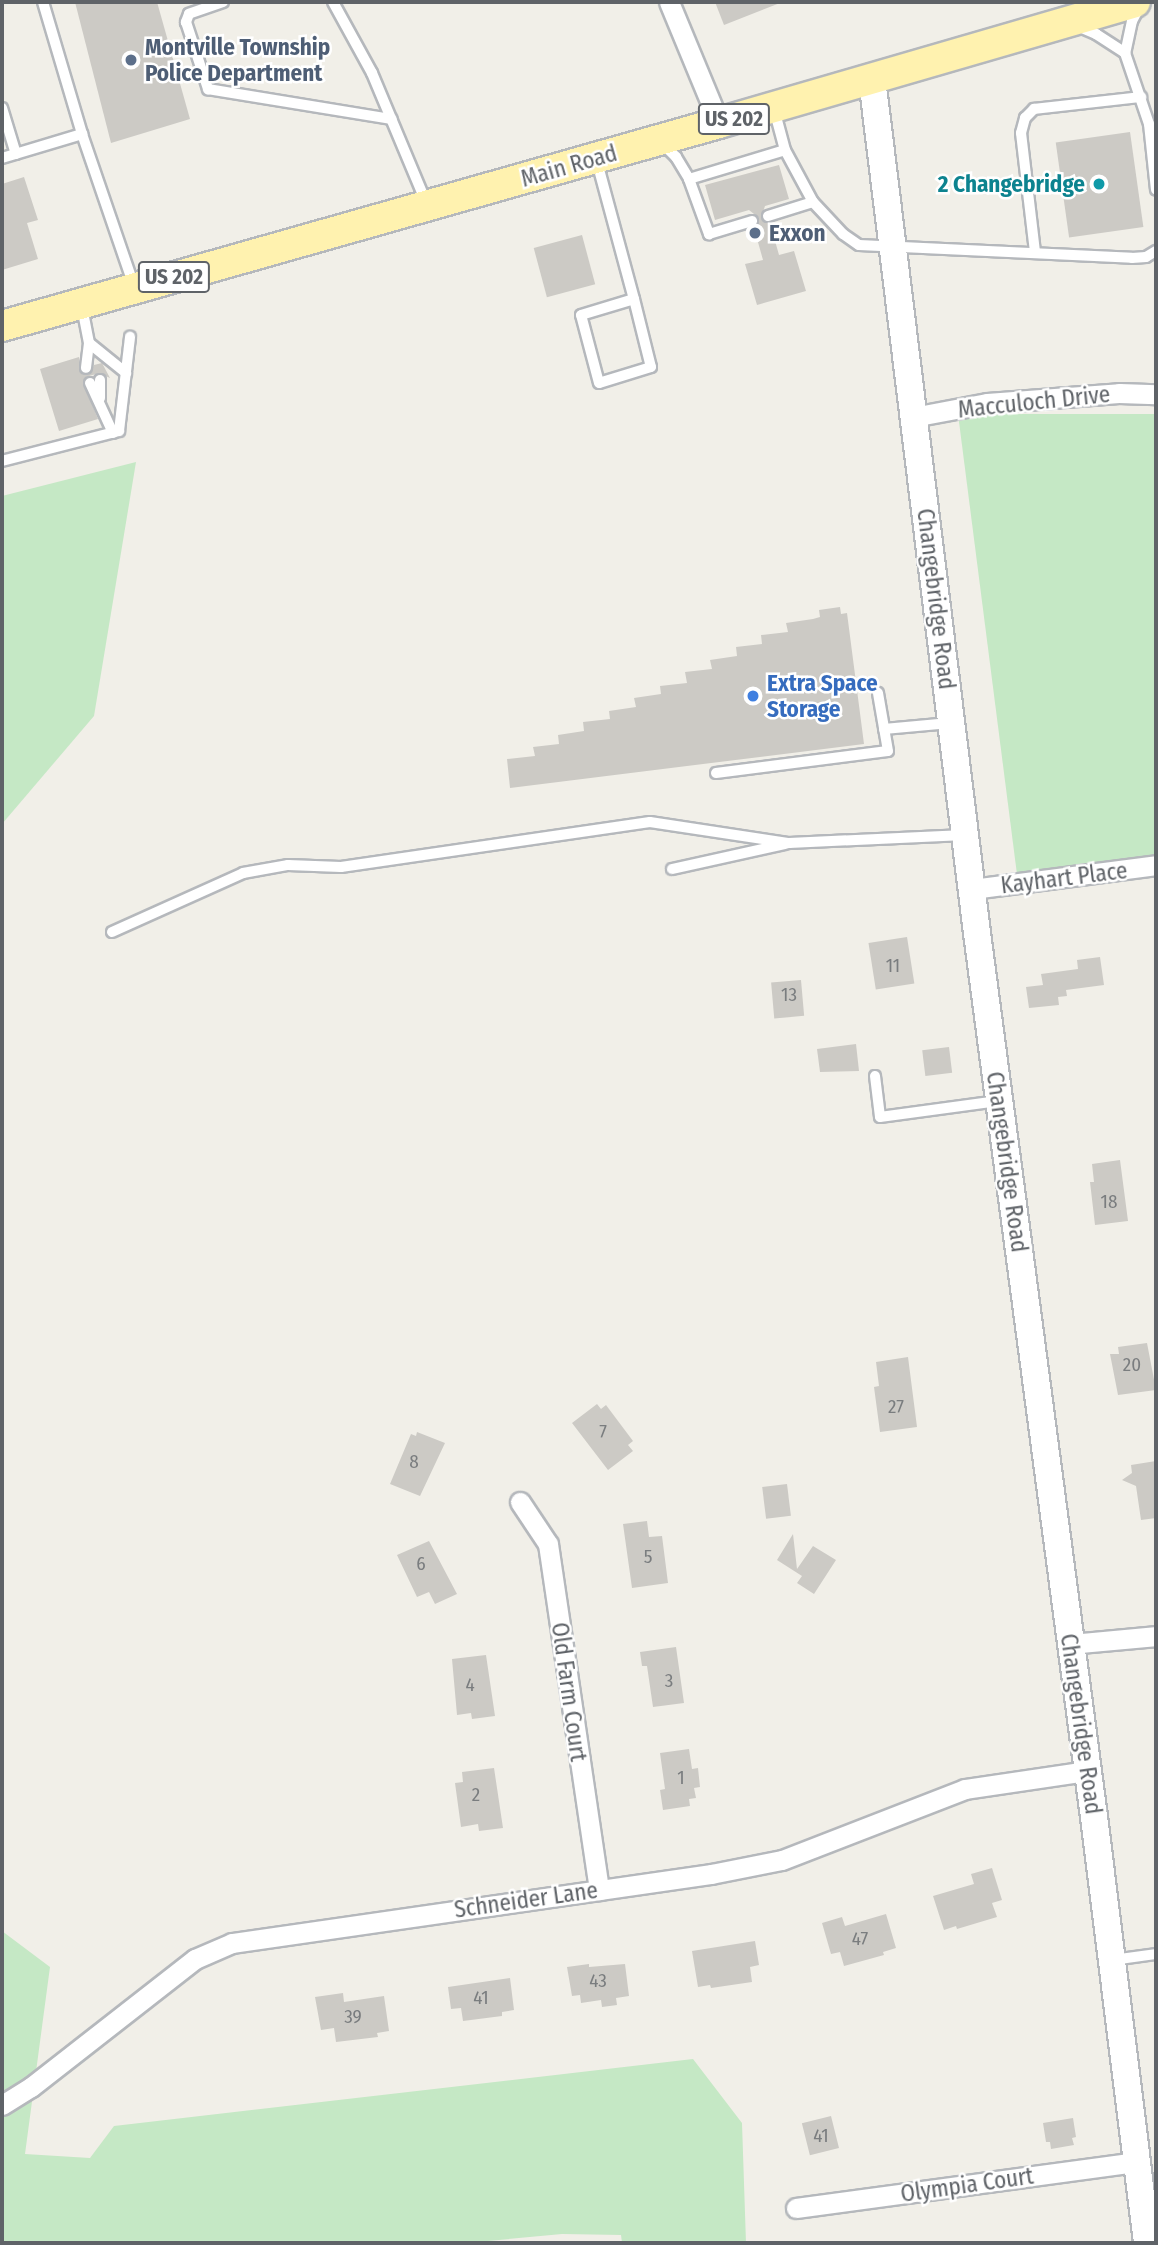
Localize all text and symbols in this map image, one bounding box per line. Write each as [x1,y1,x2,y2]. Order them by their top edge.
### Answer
place label: Montville Township Police Department [145,33,330,87]
marker: Montville Township Police Department [123,52,139,68]
road number: US 202 [697,102,771,136]
street label: Main Road [518,139,620,193]
place label: 2 Changebridge [938,170,1085,198]
marker: 2 Changebridge [1091,176,1107,192]
place label: Exxon [769,219,826,247]
marker: Exxon [747,225,763,241]
road number: US 202 [137,260,211,294]
street label: Macculoch Drive [957,380,1111,424]
street label: Changebridge Road [911,507,961,691]
place label: Extra Space Storage [767,669,878,723]
marker: Extra Space Storage [745,688,761,704]
street label: Kayhart Place [999,857,1129,899]
house number: 11 [886,955,900,977]
house number: 13 [781,984,797,1006]
street label: Changebridge Road [981,1070,1033,1254]
house number: 18 [1101,1191,1117,1213]
house number: 20 [1123,1354,1141,1376]
house number: 27 [888,1396,904,1418]
house number: 7 [599,1421,607,1443]
house number: 8 [409,1451,419,1473]
house number: 5 [644,1546,652,1568]
house number: 6 [416,1553,426,1575]
street label: Old Farm Court [546,1621,592,1763]
street label: Changebridge Road [1055,1632,1107,1816]
house number: 3 [665,1670,673,1692]
house number: 4 [465,1674,475,1696]
house number: 1 [677,1767,685,1789]
house number: 2 [472,1784,480,1806]
street label: Schneider Lane [453,1876,599,1924]
house number: 47 [852,1928,868,1950]
house number: 43 [589,1970,607,1992]
house number: 41 [473,1987,489,2009]
house number: 39 [344,2006,362,2028]
house number: 41 [813,2125,829,2147]
street label: Olympia Court [899,2162,1035,2208]

